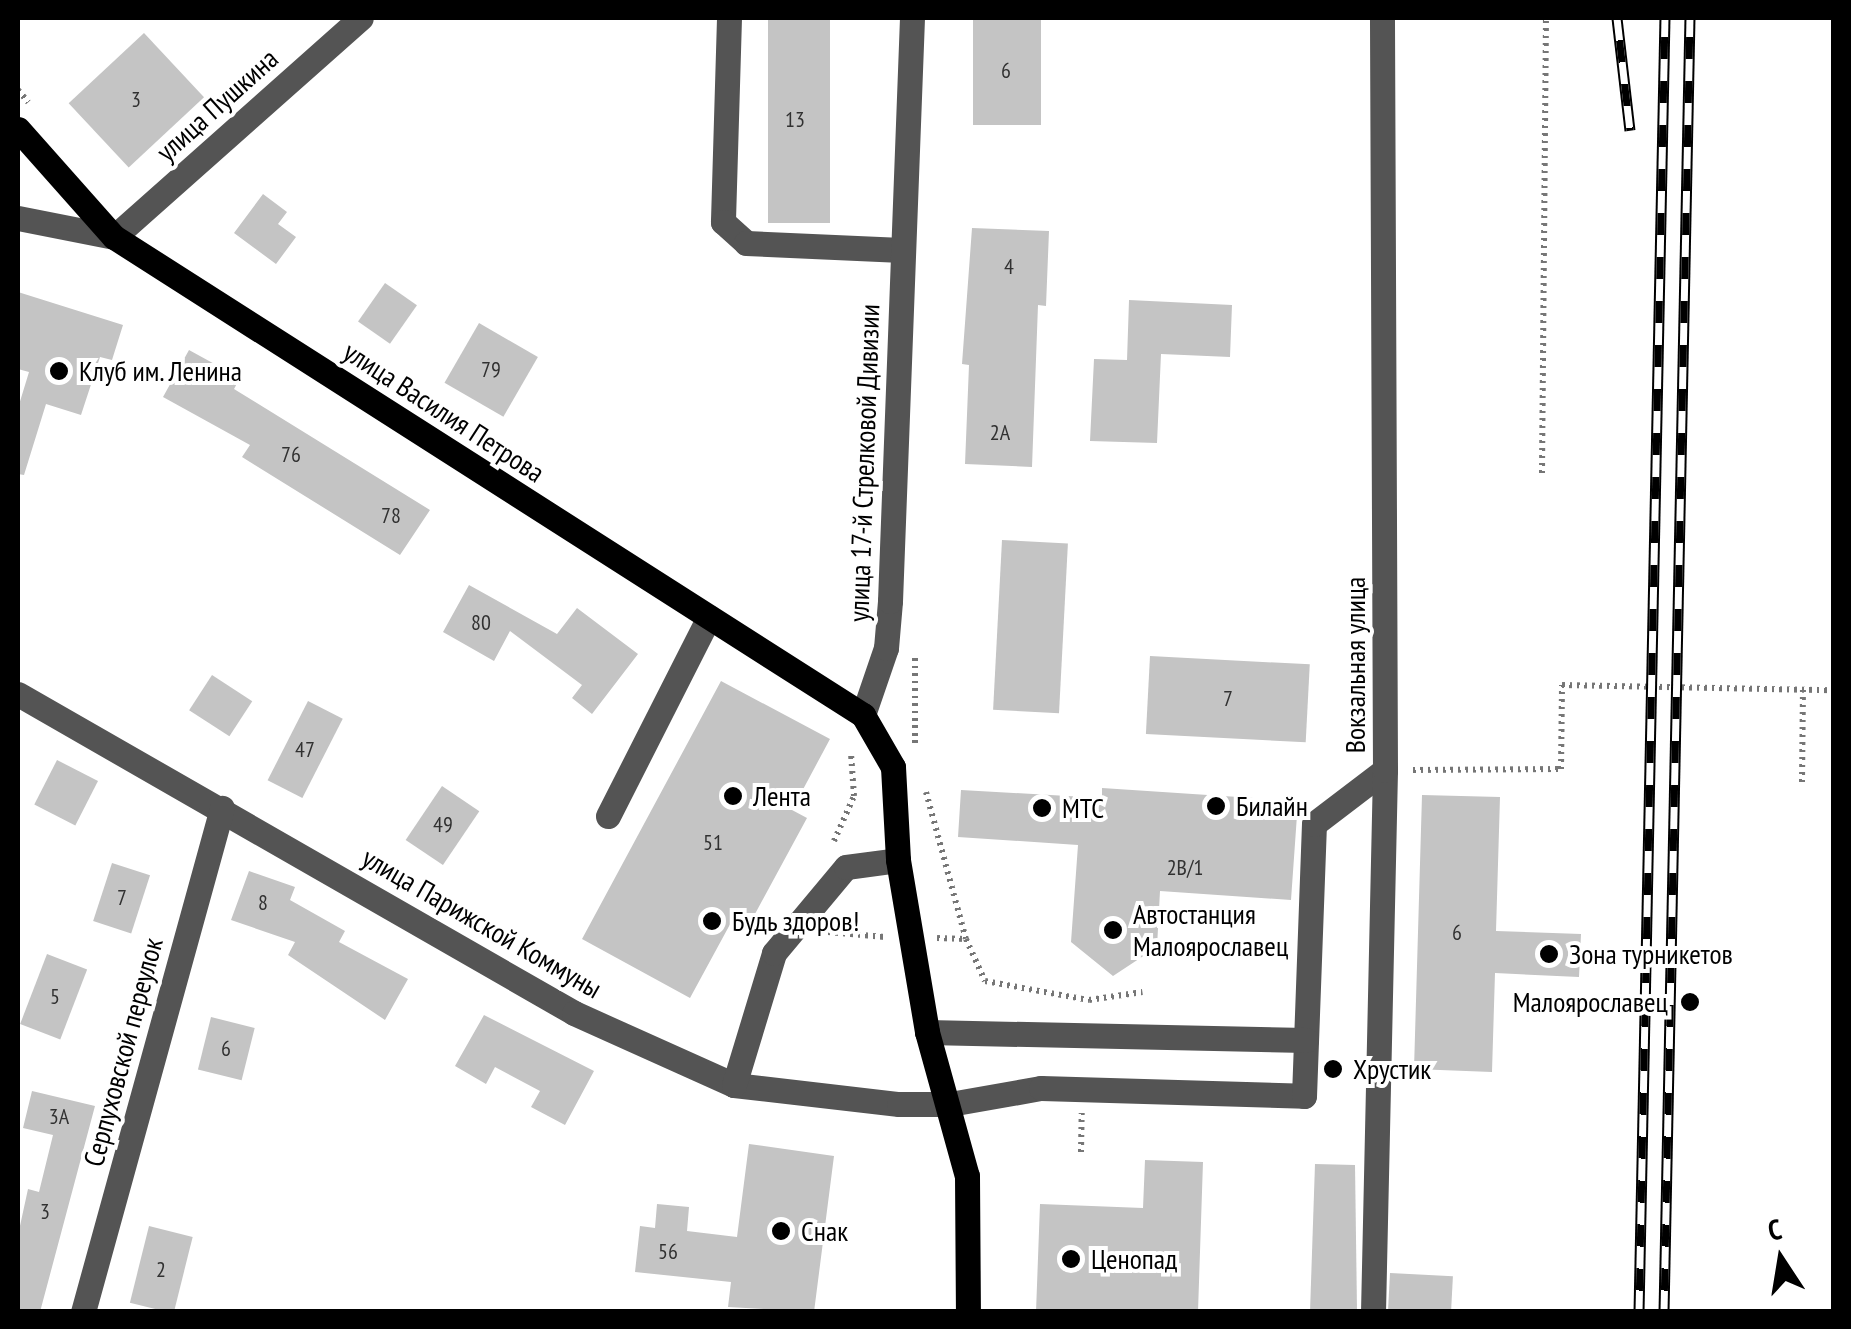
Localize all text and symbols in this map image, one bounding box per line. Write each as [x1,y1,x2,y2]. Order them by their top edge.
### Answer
street label: улица Пушкина [149,42,285,168]
house number: 6 [1001,58,1011,84]
house number: 3 [131,87,141,113]
house number: 13 [785,107,805,133]
house number: 4 [1004,254,1014,280]
street label: улица 17-й Стрелковой Дивизии [842,303,886,623]
street label: улица Василия Петрова [337,335,551,489]
place label: Клуб им. Ленина [79,354,244,388]
house number: 79 [481,357,501,383]
marker: Клуб им. Ленина [48,360,70,382]
house number: 2А [990,420,1010,446]
house number: 76 [281,442,301,468]
house number: 78 [381,503,401,529]
street label: Вокзальная улица [1338,577,1372,753]
house number: 80 [471,610,491,636]
house number: 7 [1223,686,1233,712]
house number: 47 [295,737,315,763]
place label: Лента [753,779,811,813]
marker: Лента [722,785,744,807]
place label: Билайн [1236,789,1308,823]
place label: МТС [1062,791,1104,825]
marker: Билайн [1205,795,1227,817]
marker: МТС [1031,797,1053,819]
house number: 49 [433,812,453,838]
house number: 51 [703,830,723,856]
street label: улица Парижской Коммуны [356,841,608,1005]
house number: 2В/1 [1167,855,1203,881]
house number: 7 [117,885,127,911]
house number: 8 [258,890,268,916]
place label: Автостанция Малоярославец [1133,897,1288,963]
place label: Будь здоров! [732,904,860,938]
marker: Будь здоров! [701,910,723,932]
marker: Автостанция Малоярославец [1102,919,1124,941]
house number: 6 [1452,920,1462,946]
street label: Серпуховской переулок [76,934,170,1170]
place label: Зона турникетов [1569,937,1733,971]
marker: Зона турникетов [1538,943,1560,965]
house number: 5 [50,984,60,1010]
place label: Малоярославец [1513,985,1668,1019]
marker: Малоярославец [1677,989,1703,1015]
house number: 6 [221,1036,231,1062]
place label: Хрустик [1353,1052,1431,1086]
marker: Хрустик [1322,1058,1344,1080]
house number: 3А [49,1104,69,1130]
house number: 3 [40,1199,50,1225]
north arrow [1731,1209,1831,1309]
text: С [1765,1210,1785,1249]
place label: Снак [801,1214,848,1248]
marker: Снак [770,1220,792,1242]
house number: 56 [658,1239,678,1265]
place label: Ценопад [1091,1242,1177,1276]
marker: Ценопад [1060,1248,1082,1270]
house number: 2 [156,1257,166,1283]

